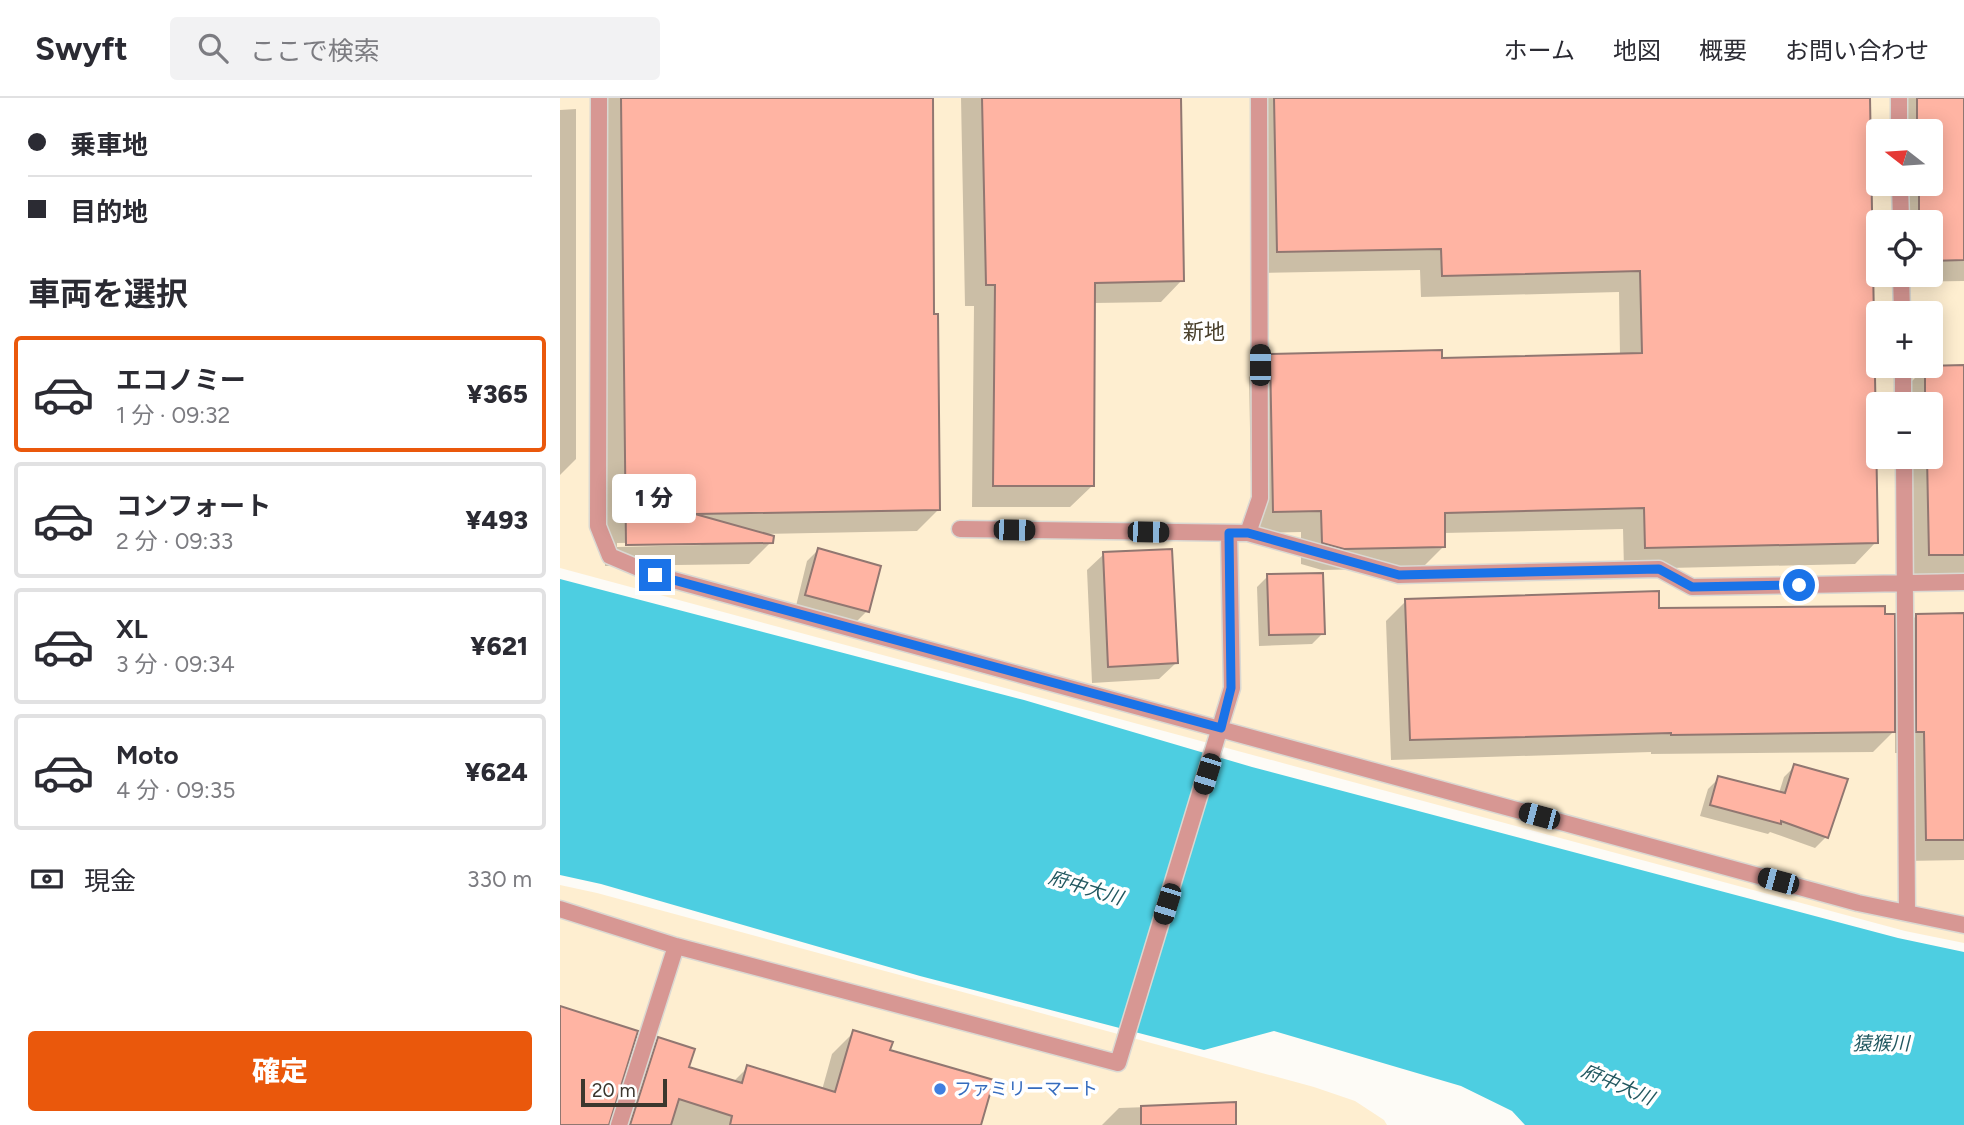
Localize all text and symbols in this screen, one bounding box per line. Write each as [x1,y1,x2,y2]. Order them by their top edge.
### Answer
search box [170,17,660,80]
text: Swyft [35,29,128,68]
icon: search [194,29,232,67]
text: ここで検索 [250,35,380,67]
text: ホーム [1504,36,1575,65]
text: 地図 [1613,36,1661,65]
text: 概要 [1699,36,1747,65]
text: お問い合わせ [1785,36,1929,65]
north arrow [1866,119,1942,196]
map controls [1866,119,1943,469]
text: 乗車地 [70,129,148,161]
text: 目的地 [70,196,148,228]
button: locate [1866,210,1943,287]
text: 車両を選択 [28,275,188,313]
button: + [1866,301,1943,378]
district label: 新地 [1183,319,1225,344]
car [1250,344,1271,386]
icon: car [32,363,95,426]
text: エコノミー [116,364,246,396]
text: ¥365 [467,378,528,410]
button: − [1866,392,1943,469]
text: 1 分 · 09:32 [116,401,230,429]
callout: 1 分 [613,474,697,522]
text: 1 分 [635,484,673,512]
icon: car [32,489,95,552]
text: コンフォート [116,490,271,522]
text: ¥493 [465,504,528,536]
car [993,519,1036,541]
car [1127,521,1170,543]
text: 2 分 · 09:33 [116,527,233,555]
route end [639,559,671,591]
route start [1783,569,1815,601]
text: XL [116,613,148,645]
icon: car [32,615,95,678]
text: ¥621 [470,630,528,662]
text: 3 分 · 09:34 [116,650,235,678]
text: Moto [116,739,179,771]
icon: car [32,741,95,804]
car [1191,751,1224,797]
text: ¥624 [465,756,528,788]
text: 4 分 · 09:35 [116,776,236,804]
car [1516,800,1563,832]
icon: cash [28,860,66,898]
text: 現金 [84,865,136,897]
text: 330 m [467,865,532,893]
water label: 府中大川 [1046,865,1127,910]
car [1755,865,1802,897]
car [1151,881,1184,927]
button: 確定 [28,1031,532,1111]
water label: 猿猴川 [1852,1032,1911,1055]
water label: 府中大川 [1578,1059,1659,1111]
scale bar [581,1076,667,1108]
place label: ファミリーマート [954,1078,1098,1100]
text: 20 m [592,1079,636,1102]
marker: ファミリーマート [932,1081,948,1097]

